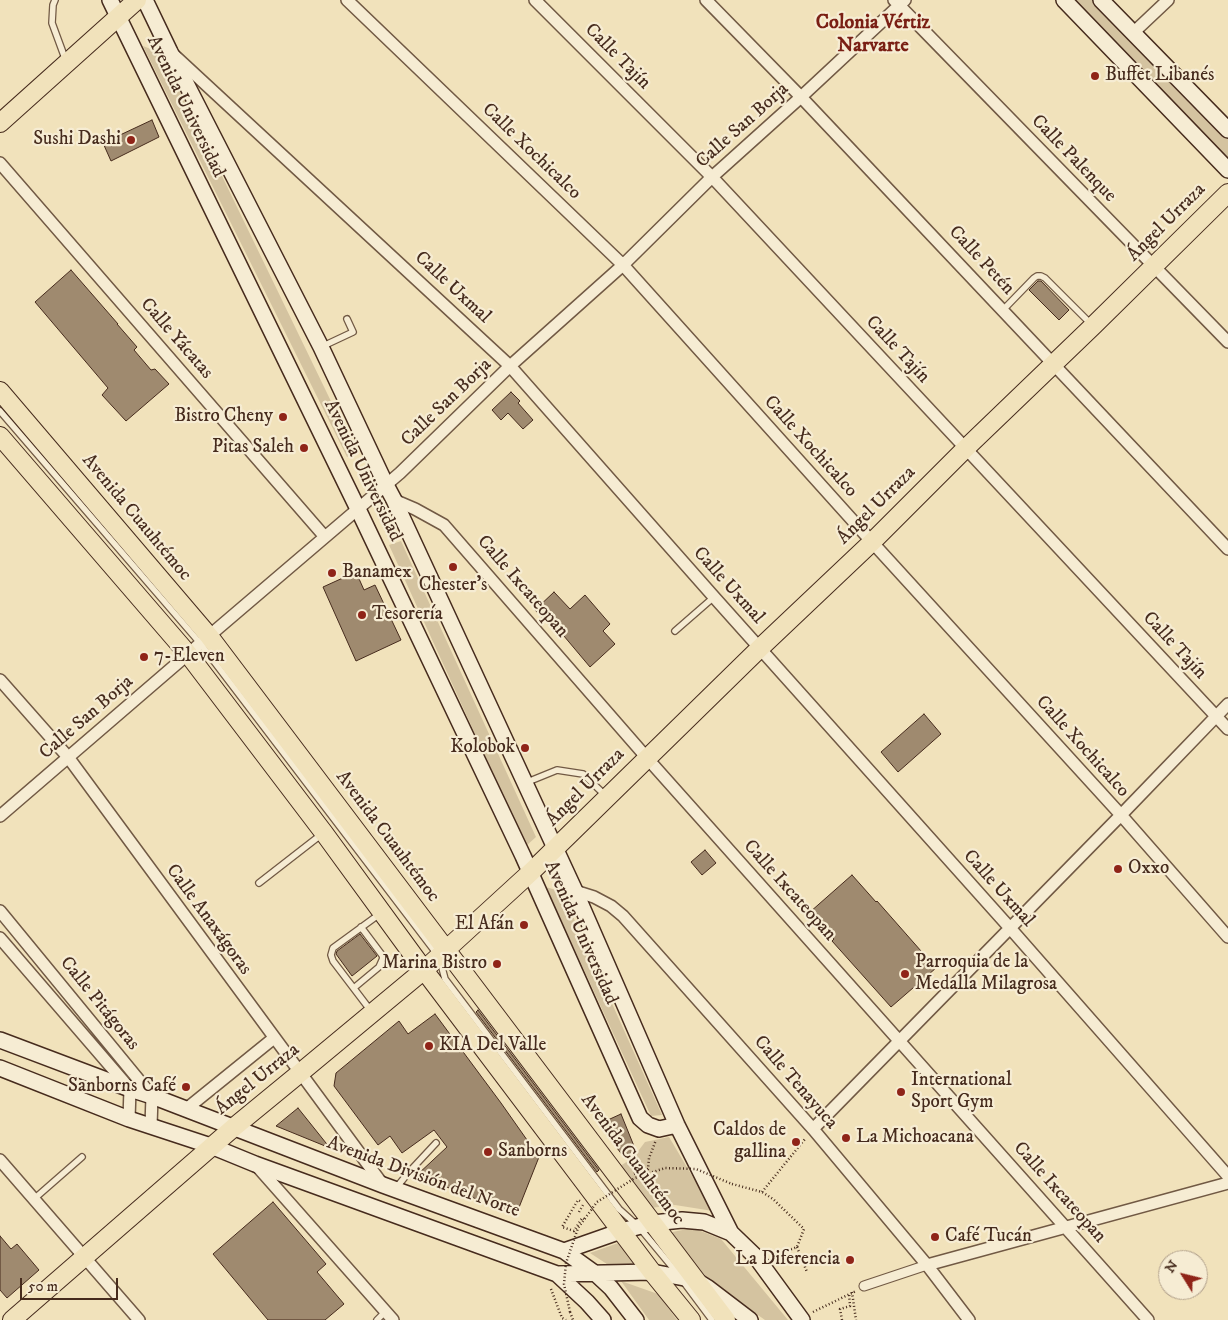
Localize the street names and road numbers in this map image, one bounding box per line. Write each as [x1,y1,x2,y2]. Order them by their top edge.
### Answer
street label: Calle Tajín [579,19,655,95]
street label: Avenida Universidad [141,32,229,182]
street label: Calle San Borja [692,78,794,174]
street label: Calle Xochicalco [477,99,585,205]
street label: Calle Palenque [1026,110,1120,208]
street label: Ángel Urraza [1123,179,1211,267]
street label: Calle Petén [943,222,1019,300]
street label: Calle Uxmal [409,247,495,329]
street label: Calle Yácatas [135,294,217,384]
street label: Calle Tajín [860,311,934,389]
street label: Calle San Borja [397,354,497,452]
street label: Calle Xochicalco [758,391,862,503]
street label: Avenida Universidad [318,396,406,546]
street label: Avenida Cuauhtémoc [76,450,196,586]
street label: Ángel Urraza [833,462,921,550]
street label: Calle Ixcateopan [471,531,573,643]
street label: Calle Uxmal [688,543,768,629]
street label: Calle Tajín [1137,607,1211,685]
street label: Calle San Borja [35,671,139,765]
street label: Calle Xochicalco [1030,691,1134,803]
street label: Ángel Urraza [542,744,630,832]
street label: Avenida Cuauhtémoc [330,767,444,907]
street label: Calle Ixcateopan [738,836,840,946]
street label: Calle Uxmal [958,846,1038,932]
street label: Avenida Universidad [538,858,622,1008]
street label: Calle Anaxágoras [160,860,256,980]
street label: Calle Pitágoras [54,953,144,1055]
street label: Calle Tenayuca [748,1031,842,1135]
street label: Ángel Urraza [211,1039,305,1121]
street label: Avenida Cuauhtémoc [575,1090,689,1230]
street label: Avenida División del Norte [323,1132,523,1224]
street label: Calle Ixcateopan [1008,1138,1110,1248]

